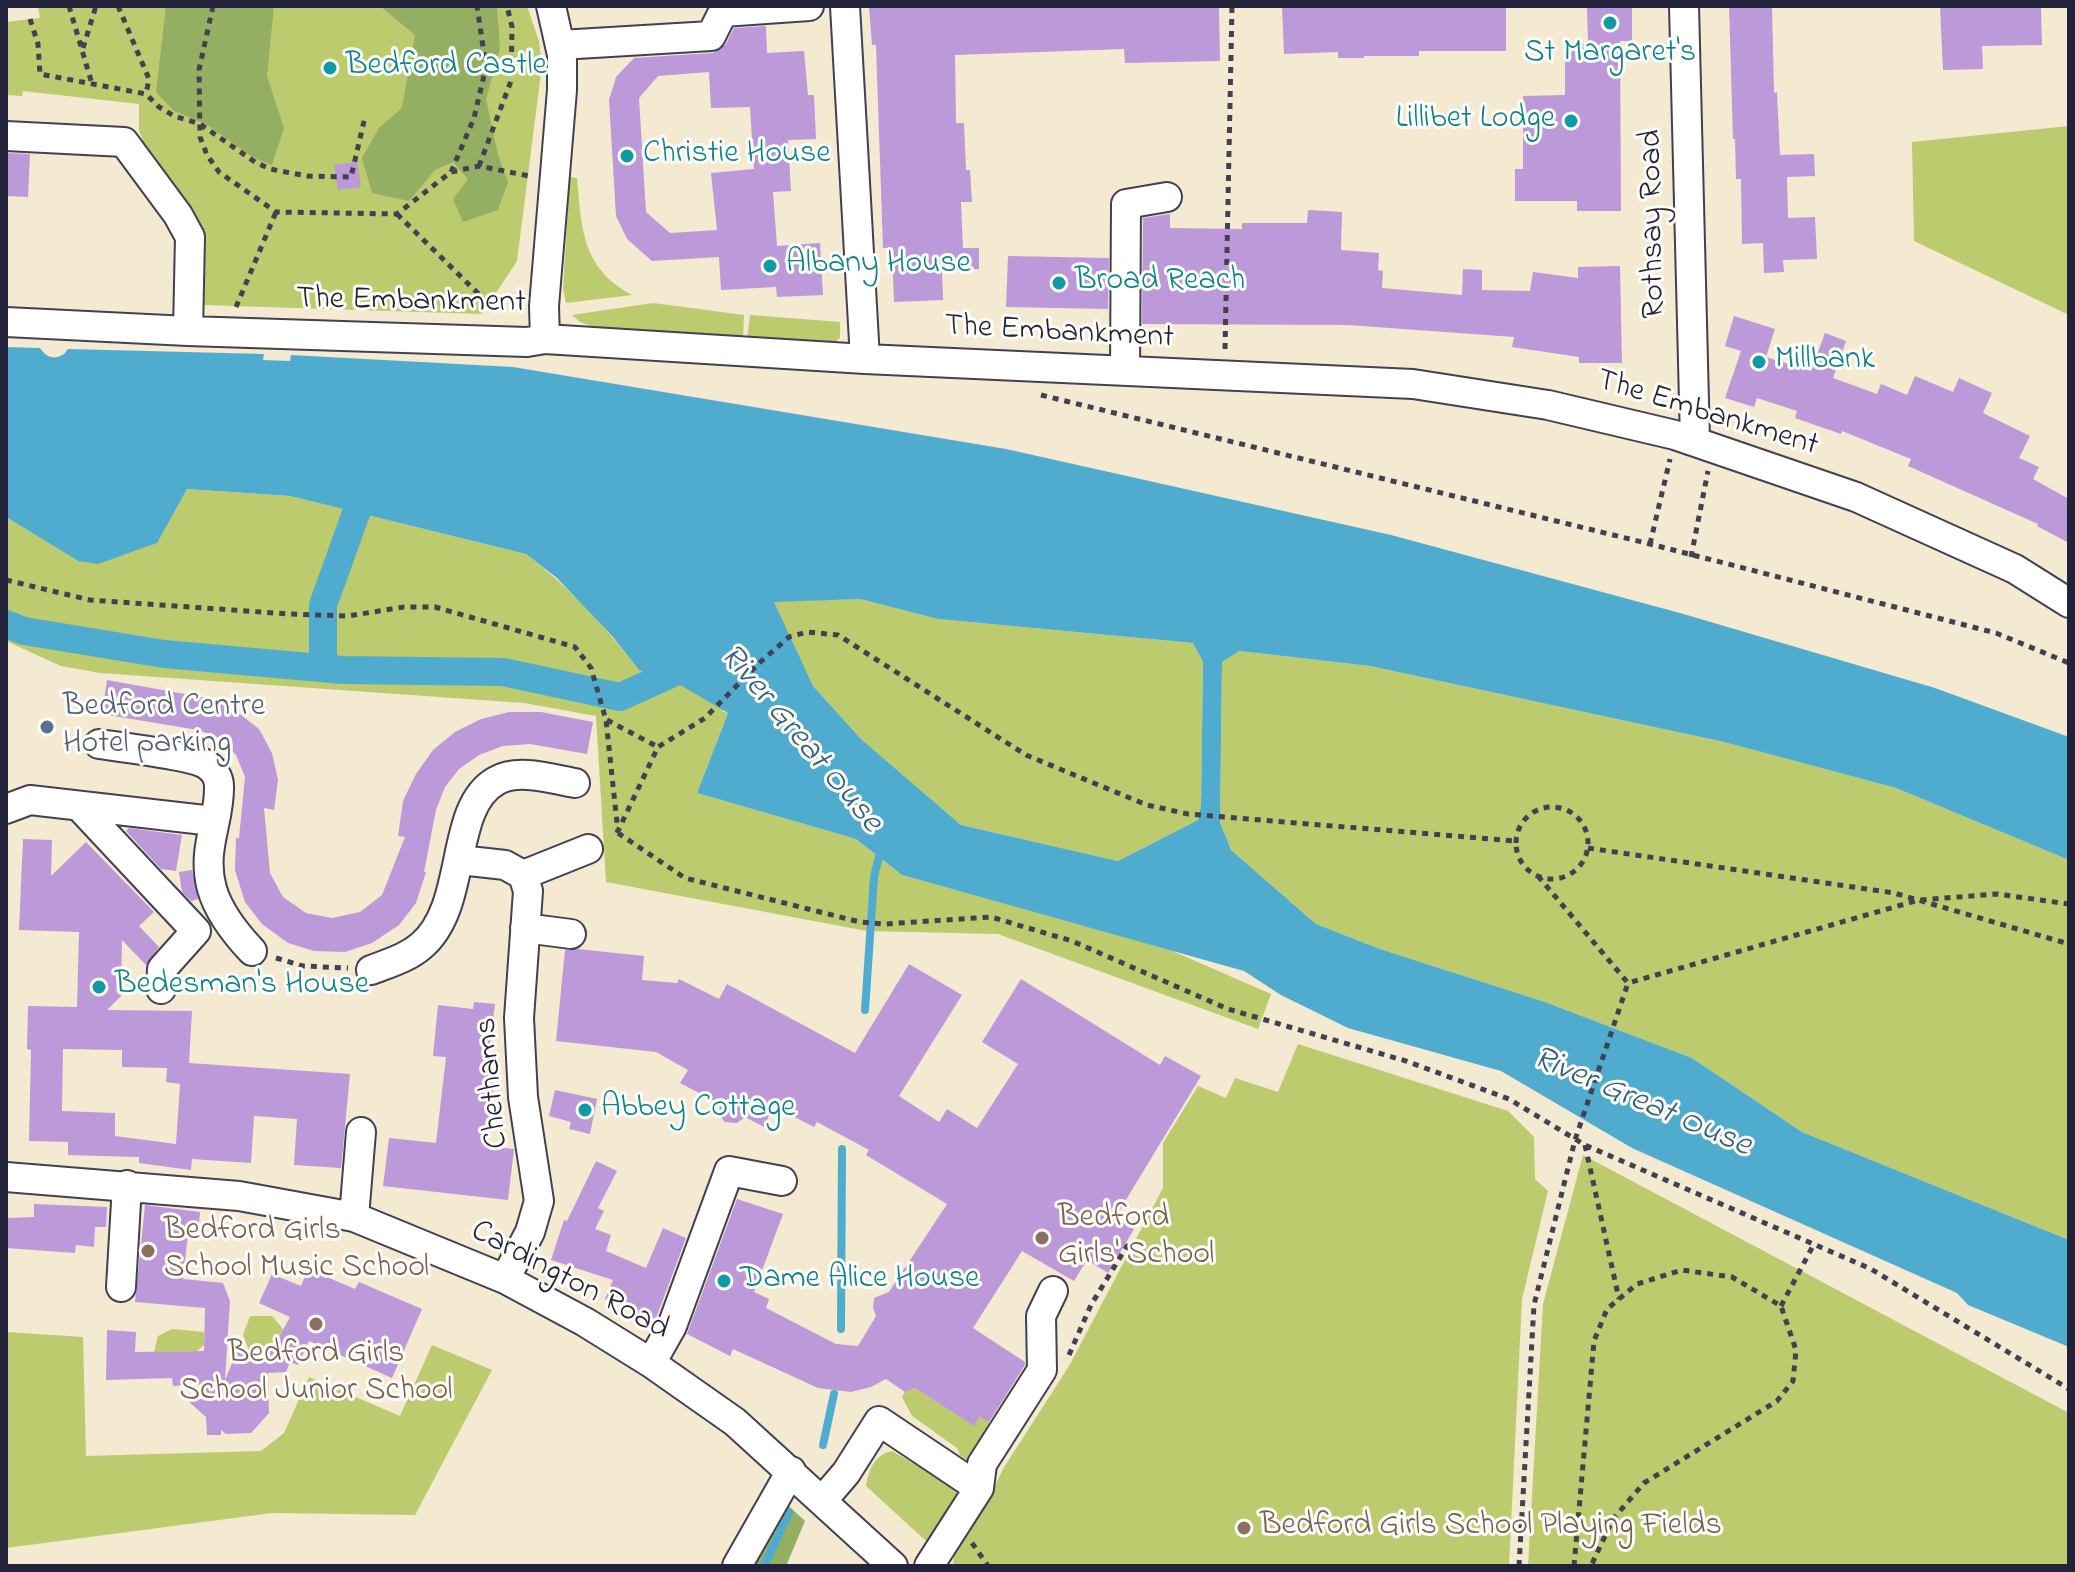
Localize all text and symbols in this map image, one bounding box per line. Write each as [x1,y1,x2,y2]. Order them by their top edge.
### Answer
marker: St Margaret's [1601,14,1619,32]
place label: St Margaret's [1524,36,1696,74]
place label: Bedford Castle [346,49,547,87]
marker: Bedford Castle [321,59,339,77]
place label: Lillibet Lodge [1396,102,1555,140]
marker: Lillibet Lodge [1562,112,1580,130]
street label: Rothsay Road [1634,129,1676,319]
place label: Christie House [643,137,831,175]
marker: Christie House [618,147,636,165]
place label: Albany House [786,247,971,285]
marker: Albany House [761,257,779,275]
place label: Broad Reach [1075,264,1245,302]
marker: Broad Reach [1050,274,1068,292]
street label: The Embankment [296,282,526,324]
street label: The Embankment [943,309,1175,359]
place label: Millbank [1775,343,1875,381]
marker: Millbank [1750,353,1768,371]
street label: The Embankment [1592,363,1822,467]
water label: River Great Ouse [709,638,889,842]
place label: Bedford Centre Hotel parking [63,690,265,765]
marker: Bedford Centre Hotel parking [38,718,56,736]
place label: Bedesman's House [115,968,369,1006]
marker: Bedesman's House [90,978,108,996]
street label: Chethams [469,1016,519,1150]
water label: River Great Ouse [1526,1040,1756,1168]
place label: Abbey Cottage [601,1091,795,1129]
marker: Abbey Cottage [576,1101,594,1119]
place label: Bedford Girls' School [1058,1201,1214,1276]
place label: Bedford Girls School Music School [164,1214,429,1289]
street label: Cardington Road [463,1214,675,1350]
marker: Bedford Girls' School [1033,1229,1051,1247]
marker: Bedford Girls School Music School [139,1242,157,1260]
place label: Dame Alice House [740,1262,979,1300]
marker: Dame Alice House [715,1272,733,1290]
marker: Bedford Girls School Junior School [307,1315,325,1333]
place label: Bedford Girls School Junior School [179,1337,453,1412]
place label: Bedford Girls School Playing Fields [1260,1509,1722,1547]
marker: Bedford Girls School Playing Fields [1235,1519,1253,1537]

